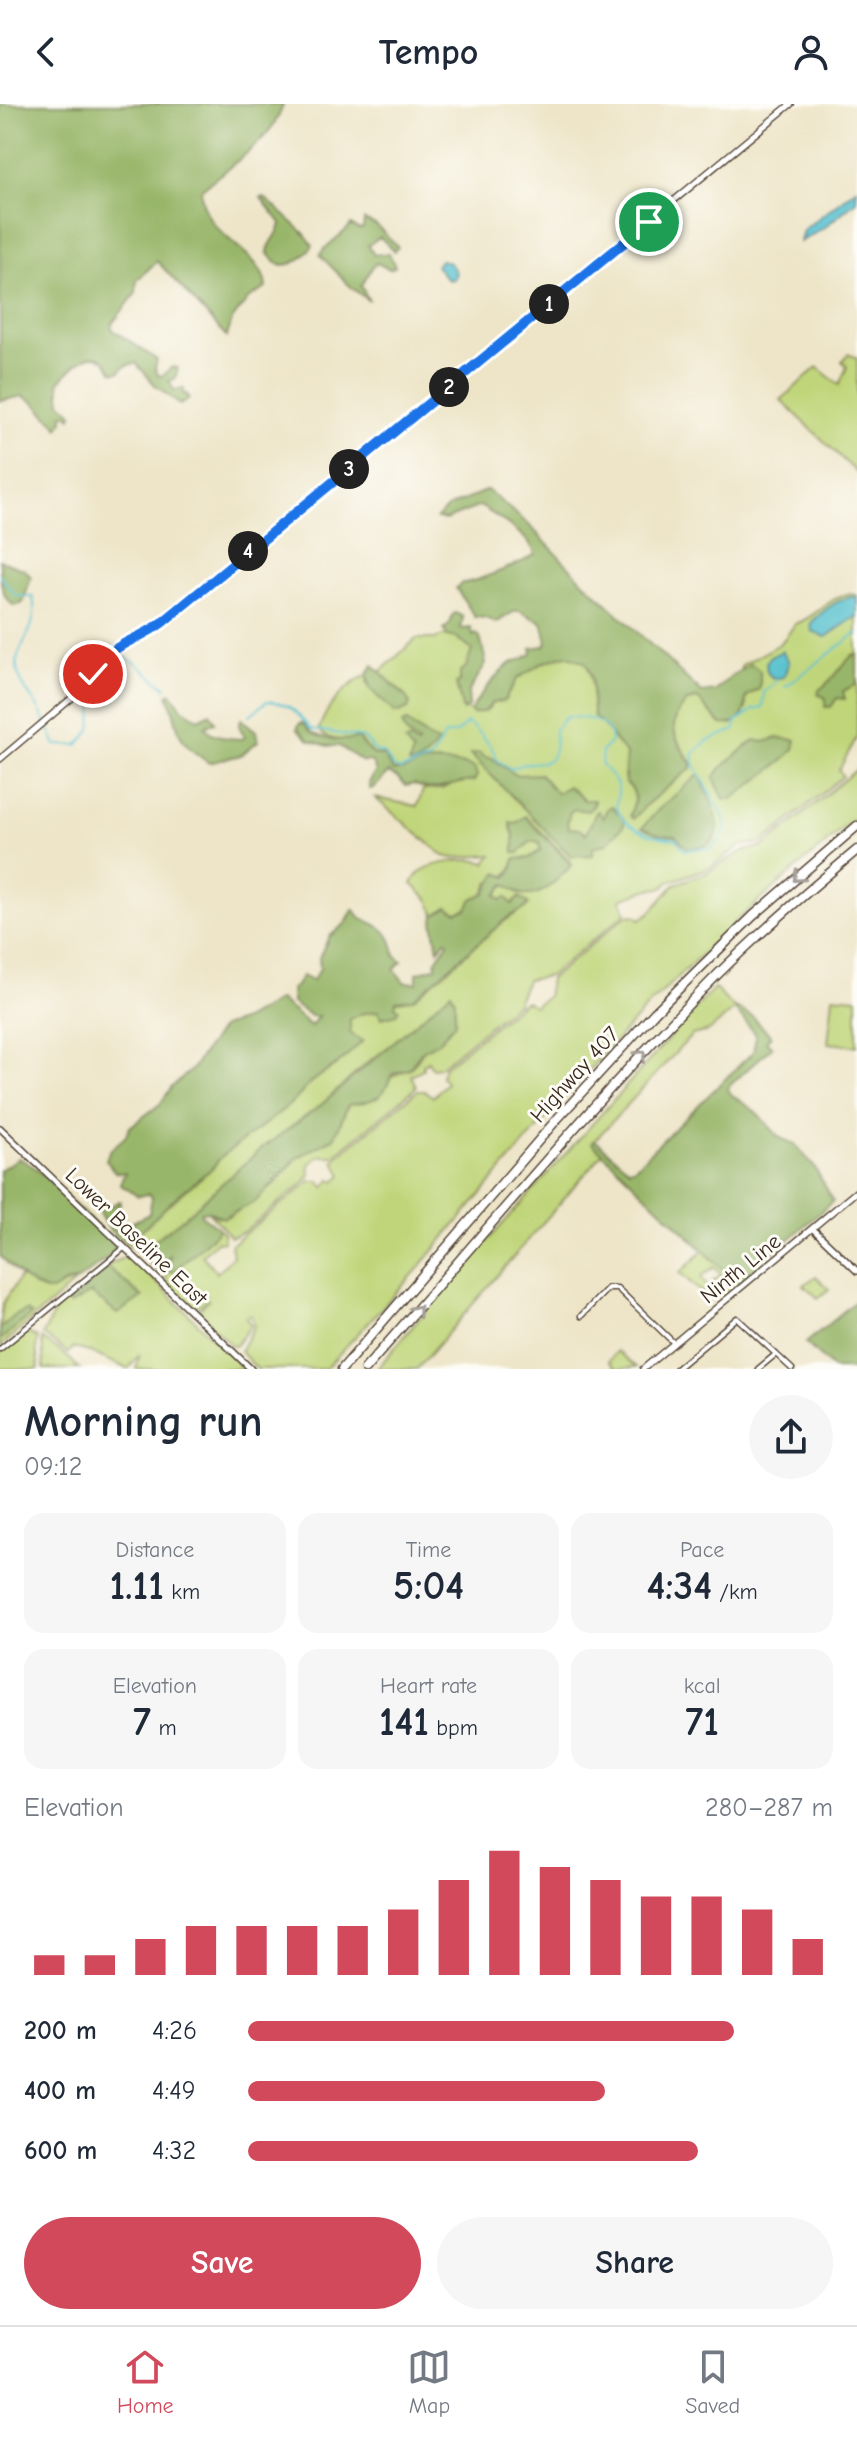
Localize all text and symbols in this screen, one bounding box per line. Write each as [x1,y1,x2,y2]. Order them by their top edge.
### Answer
icon: back [24,30,68,74]
icon: person [789,30,833,74]
text: Tempo [379,32,478,73]
pin [615,188,683,256]
icon: arrive [627,200,671,244]
pin: 1 [529,284,569,324]
text: 1 [545,291,553,317]
pin: 2 [429,367,469,407]
text: 2 [444,374,454,400]
pin: 3 [329,449,369,489]
text: 3 [344,456,354,482]
pin: 4 [228,531,268,571]
text: 4 [243,538,253,564]
pin [59,640,127,708]
icon: check [71,652,115,696]
one-way arrow [792,867,807,882]
street label: Highway 407 [525,1021,625,1128]
one-way arrow [632,1050,647,1064]
street label: Lower Baseline East [60,1162,213,1312]
street label: Ninth Line [695,1228,786,1309]
one-way arrow [407,1305,421,1320]
button: share [749,1395,833,1479]
text: Morning run [24,1396,263,1447]
text: 09:12 [24,1452,82,1482]
text: Distance [115,1537,194,1563]
text: Time [406,1537,451,1563]
text: Pace [680,1537,724,1563]
text: 1.11 [110,1563,164,1609]
text: 5:04 [393,1563,464,1609]
text: 4:34 [646,1563,712,1609]
text: km [164,1579,200,1605]
text: /km [712,1579,758,1605]
text: Elevation [113,1673,197,1699]
text: Heart rate [380,1673,477,1699]
text: kcal [684,1673,721,1699]
text: 7 [133,1699,151,1745]
text: 141 [379,1699,429,1745]
text: 71 [685,1699,719,1745]
text: m [151,1715,177,1741]
text: bpm [429,1715,478,1741]
text: Elevation [24,1793,124,1823]
text: 280–287 m [705,1793,833,1823]
text: 200 m [24,2016,97,2046]
text: 4:26 [152,2016,197,2046]
text: 400 m [24,2076,96,2106]
text: 4:49 [152,2076,196,2106]
text: 600 m [24,2136,97,2166]
text: 4:32 [152,2136,196,2166]
button: Save [24,2217,421,2309]
button: Share [437,2217,833,2309]
tab: Home [117,2345,174,2419]
tab: Map [407,2345,451,2419]
tab: Saved [685,2345,740,2419]

